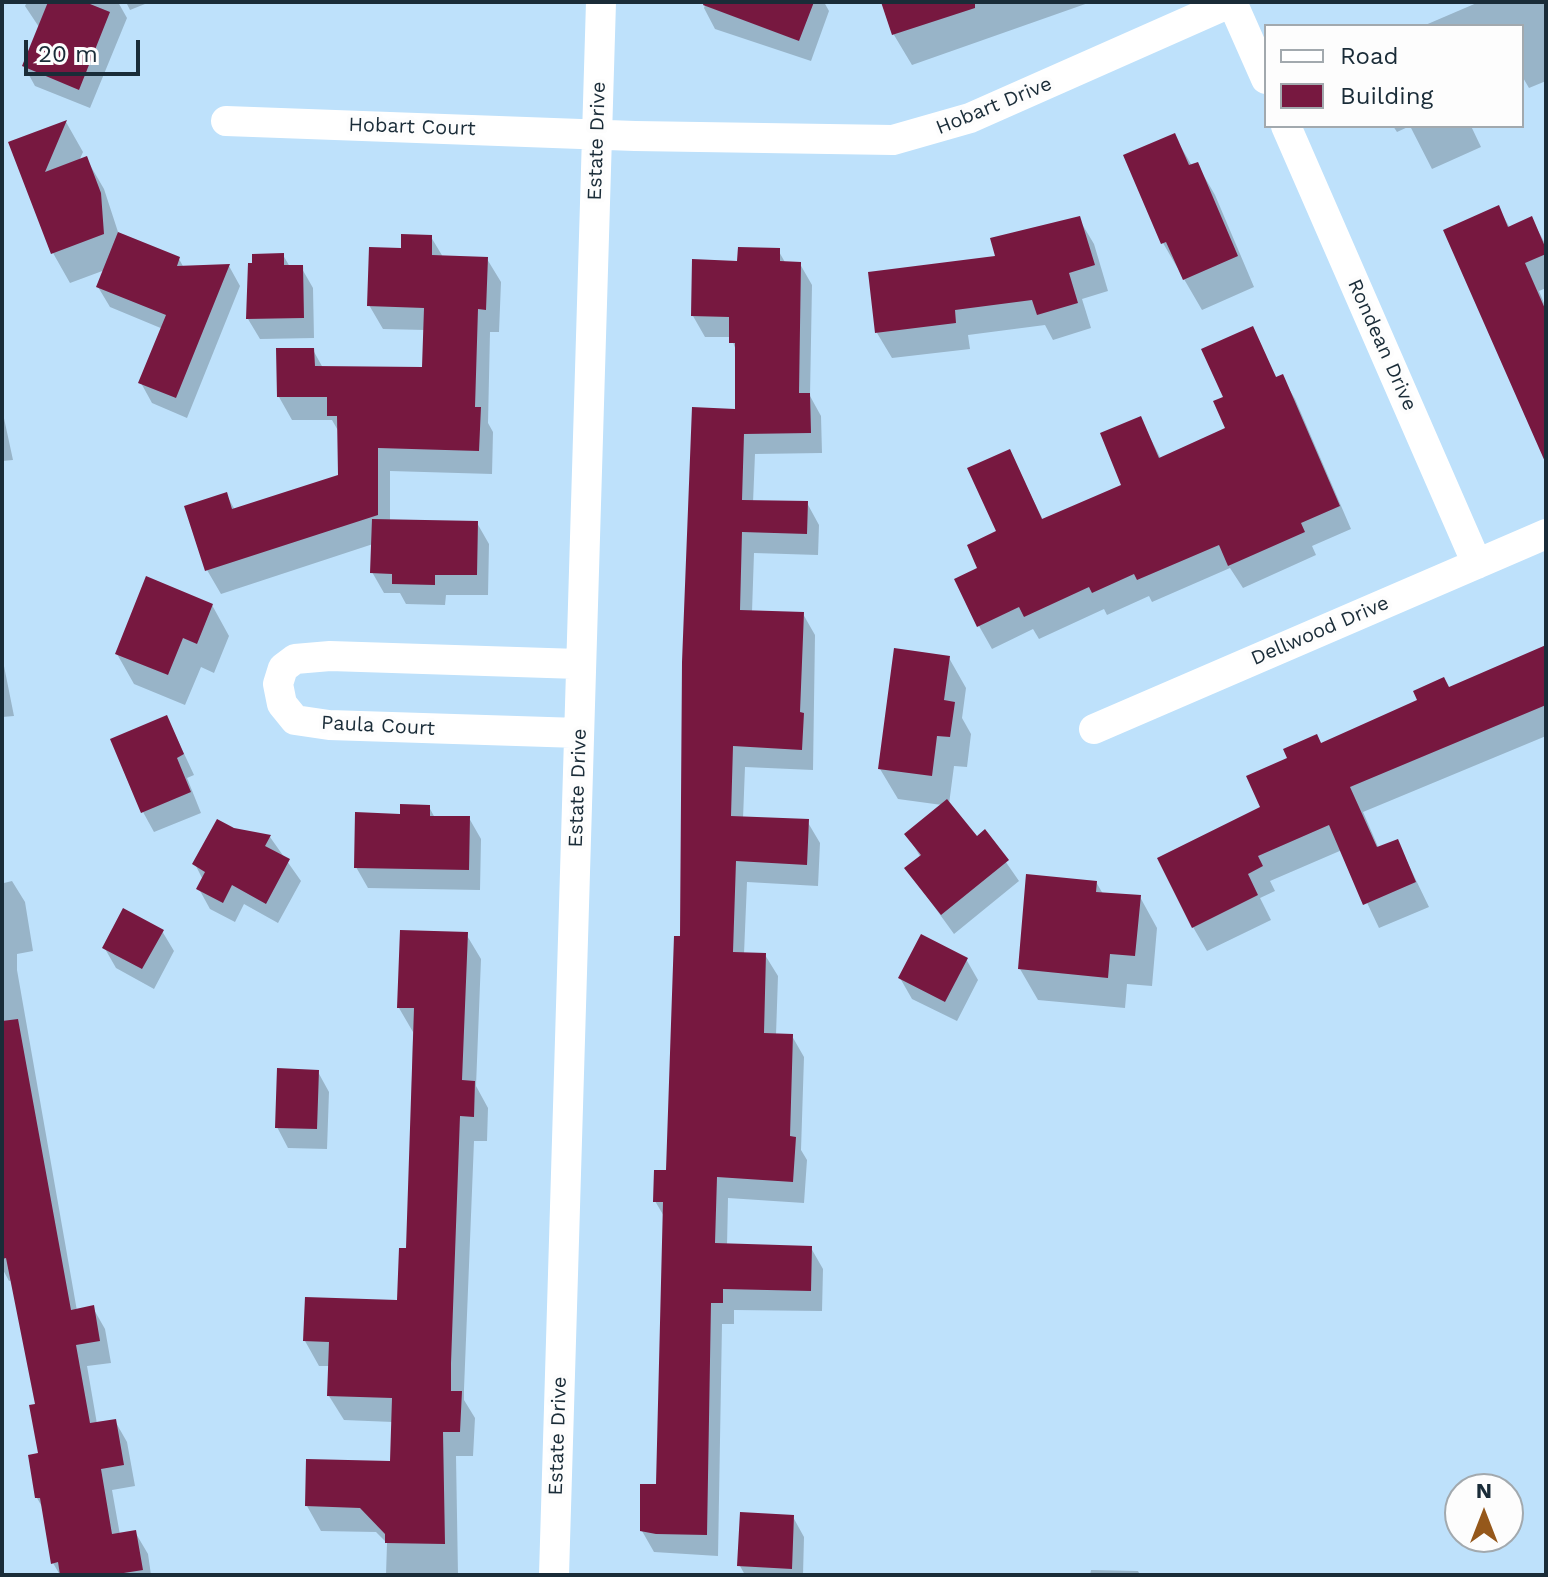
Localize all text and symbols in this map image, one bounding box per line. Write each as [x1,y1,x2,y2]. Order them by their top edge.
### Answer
scale bar [28,24,144,74]
legend [1264,24,1524,128]
text: 20 m [38,40,98,68]
text: Road [1340,42,1399,70]
street label: Hobart Drive [933,72,1055,140]
street label: Estate Drive [583,81,611,201]
text: Building [1340,82,1433,110]
street label: Hobart Court [348,113,476,141]
street label: Rondean Drive [1342,275,1422,415]
street label: Dellwood Drive [1247,591,1393,671]
street label: Paula Court [320,711,436,741]
street label: Estate Drive [564,728,592,848]
street label: Estate Drive [544,1376,572,1496]
north arrow [1444,1473,1524,1553]
text: N [1476,1478,1492,1503]

